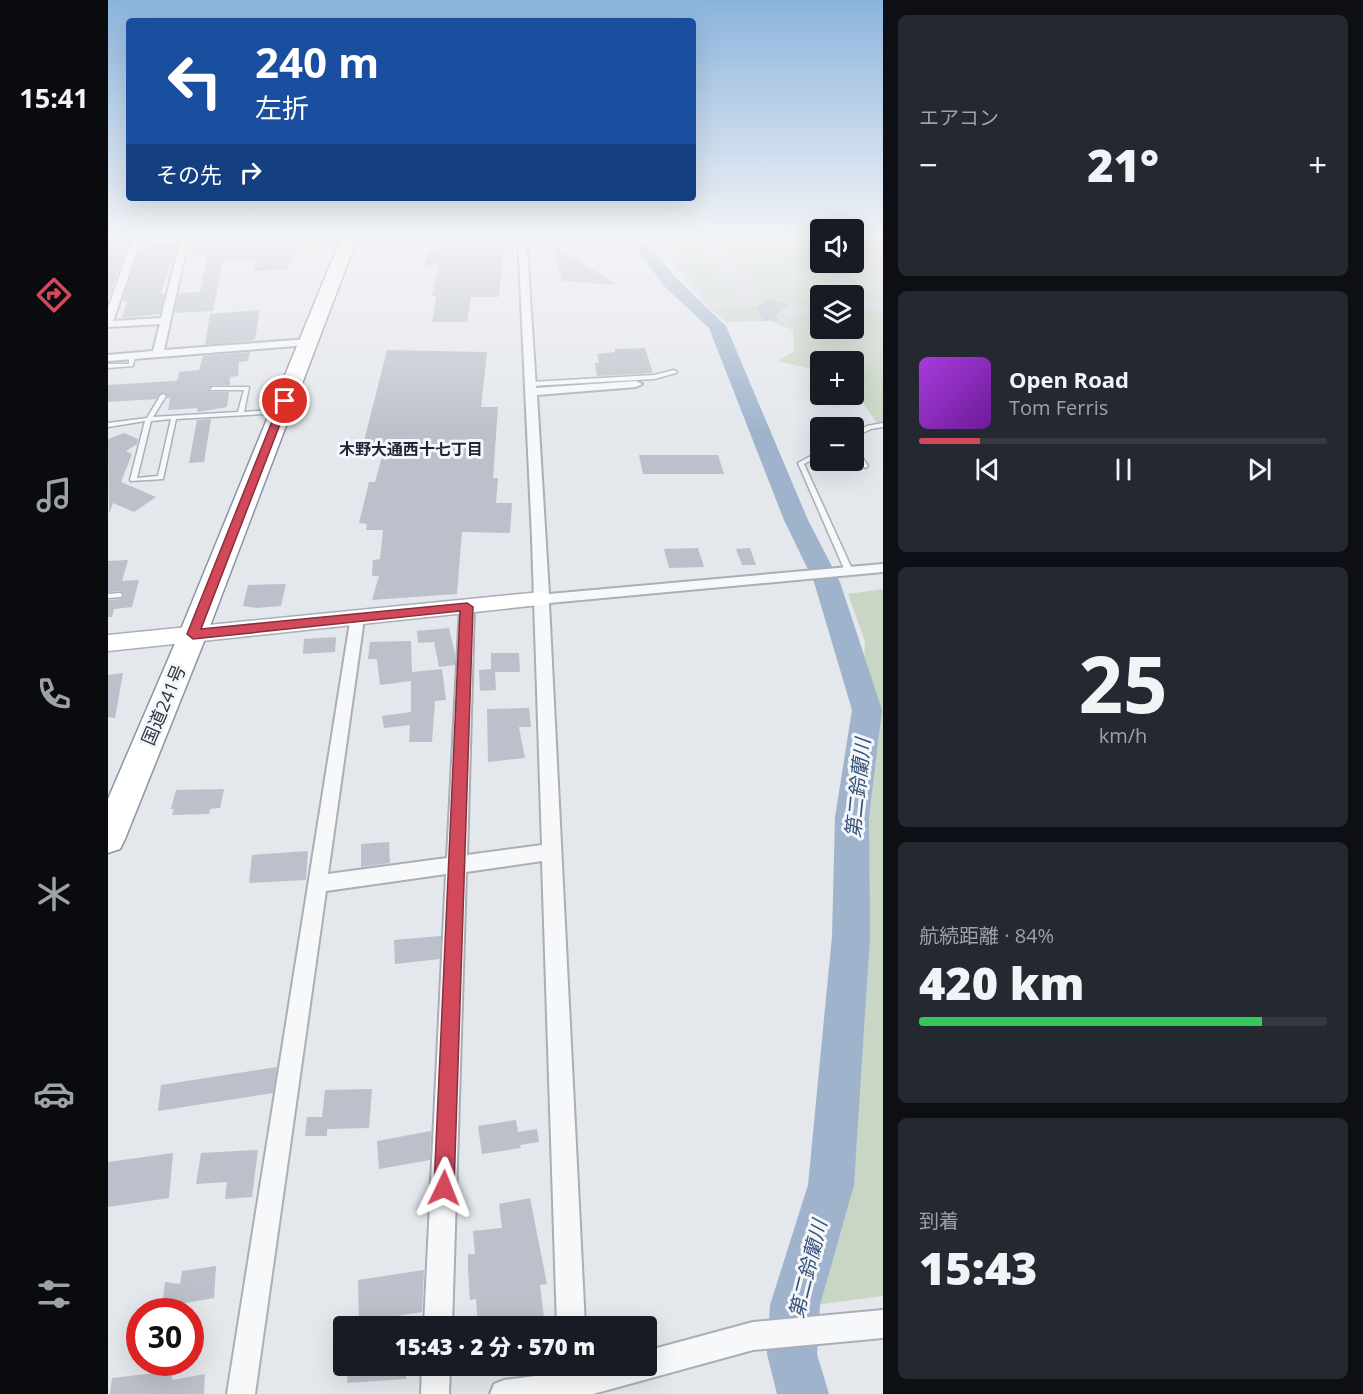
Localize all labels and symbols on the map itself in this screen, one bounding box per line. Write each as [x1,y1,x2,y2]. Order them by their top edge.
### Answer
pin [259,375,310,426]
district label: 木野大通西十七丁目 [339,438,483,460]
street label: 国道241号 [135,661,191,748]
water label: 第二鈴蘭川 [839,735,876,839]
position arrow [412,1156,476,1220]
water label: 第二鈴蘭川 [782,1215,833,1321]
speed limit sign: 30 [126,1298,204,1376]

